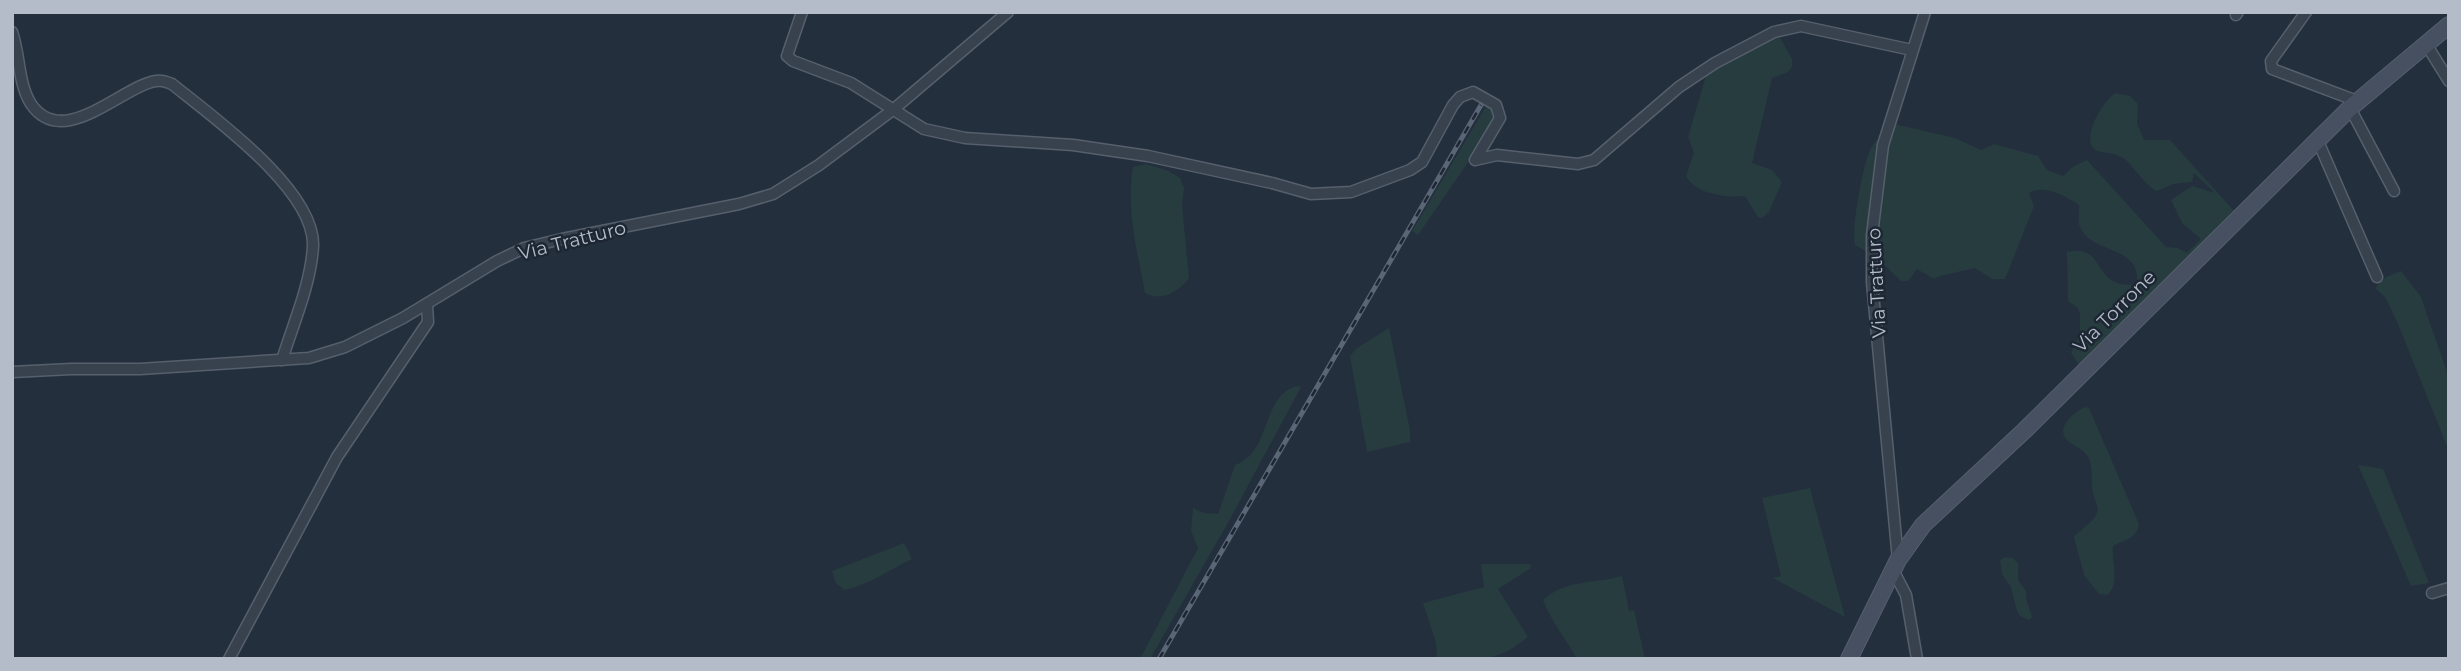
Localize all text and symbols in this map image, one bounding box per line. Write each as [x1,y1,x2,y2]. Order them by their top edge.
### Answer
street label: Via Tratturo [516,216,628,265]
street label: Via Tratturo [1862,227,1891,339]
street label: Via Torrone [2068,265,2160,357]

